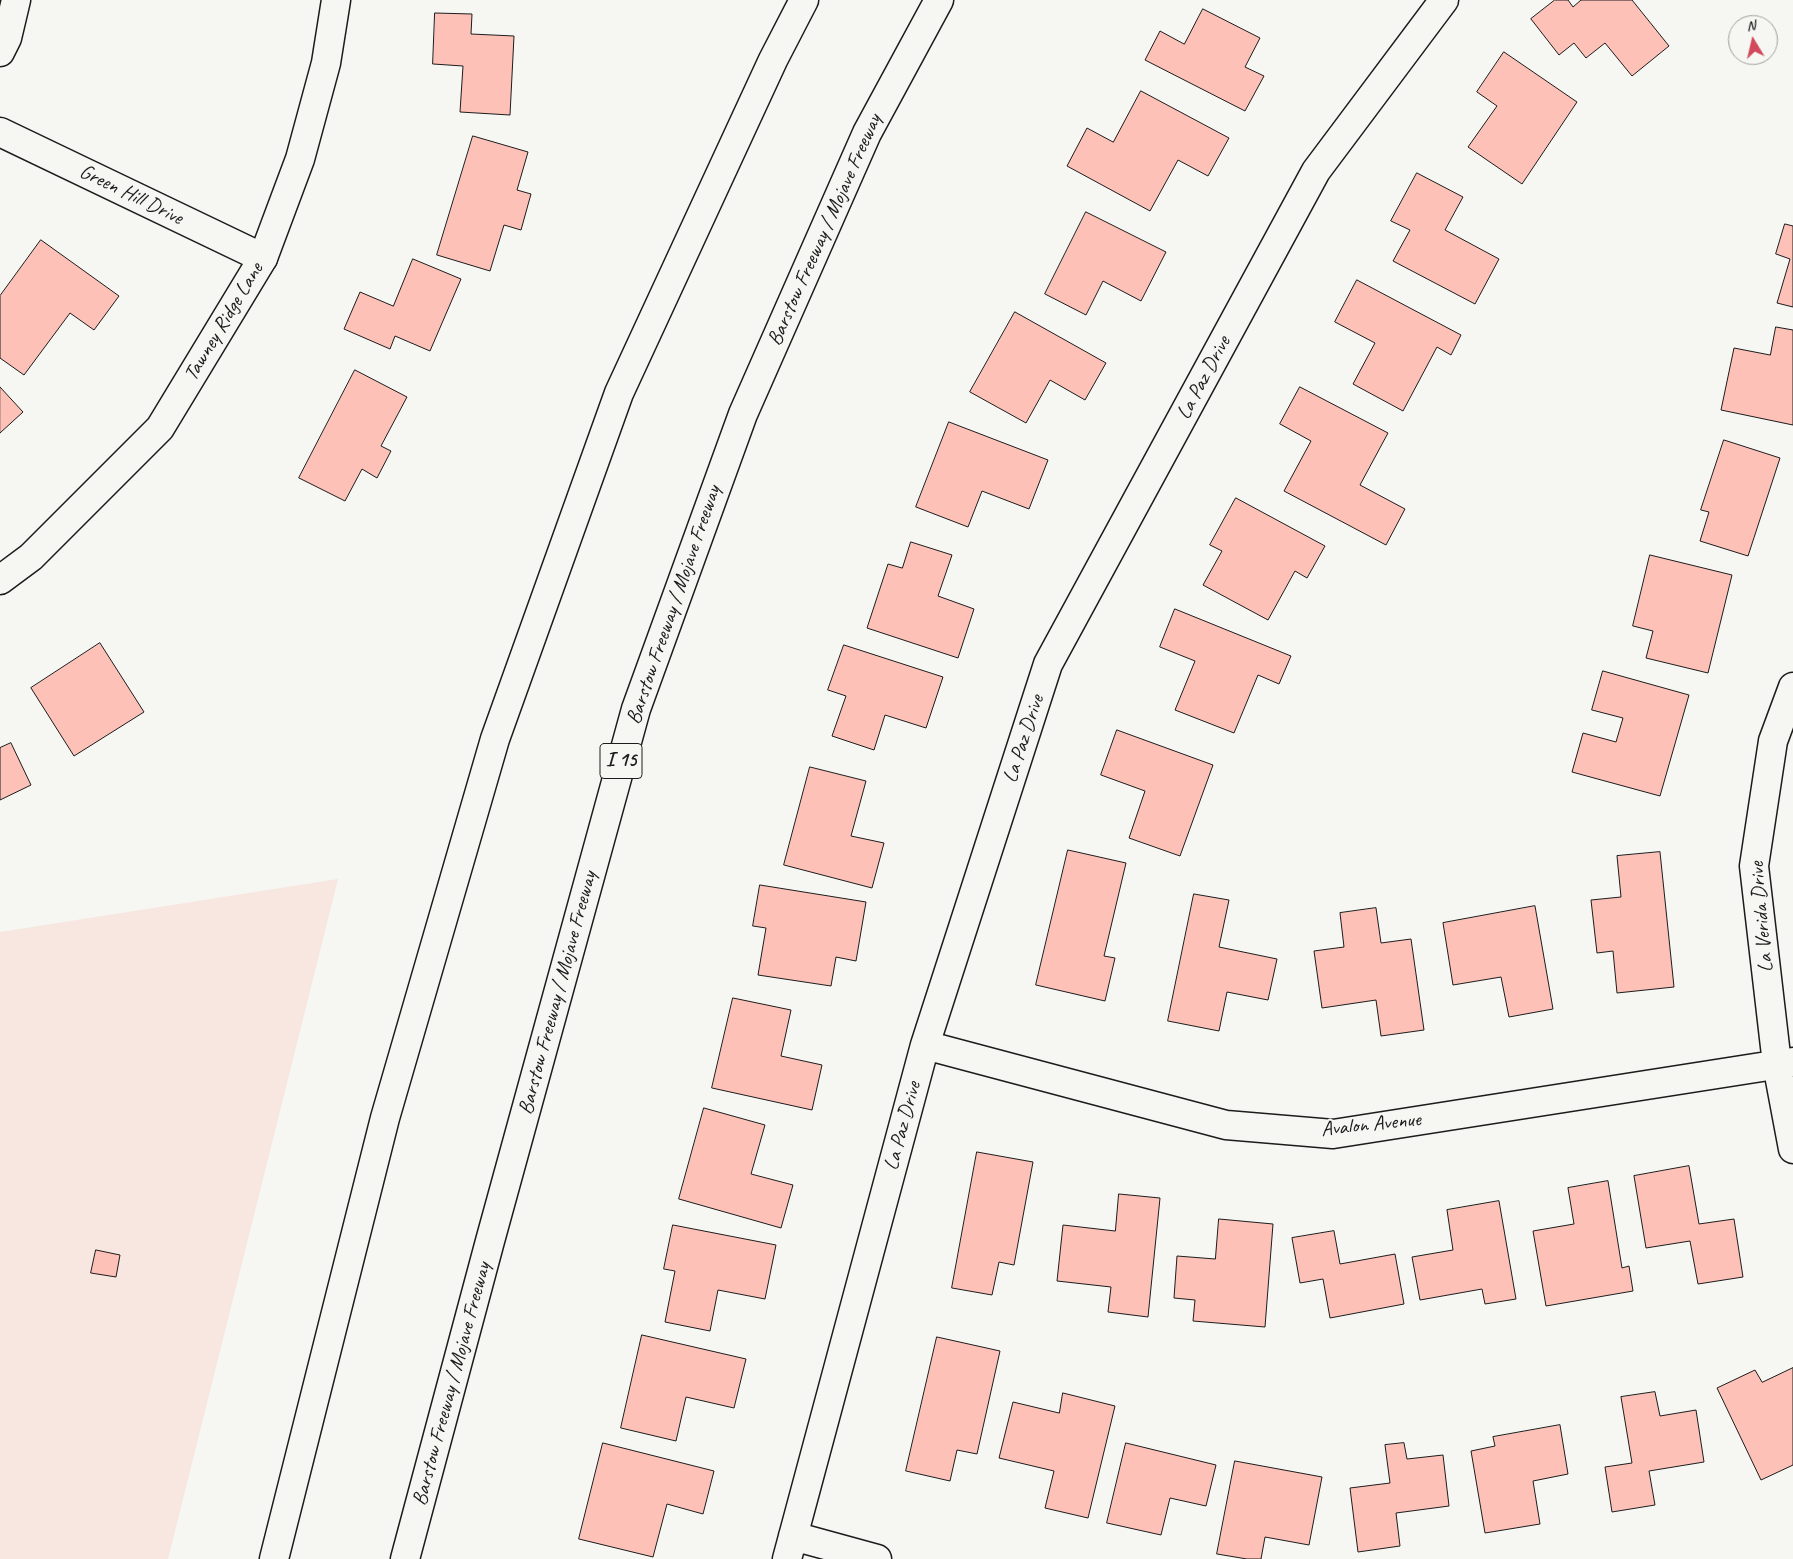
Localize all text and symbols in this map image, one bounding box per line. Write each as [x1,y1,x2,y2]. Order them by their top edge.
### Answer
north arrow [1728,15,1778,65]
text: N [1745,17,1756,35]
street label: Barstow Freeway / Mojave Freeway [763,110,887,350]
street label: Green Hill Drive [75,159,187,231]
street label: Tawney Ridge Lane [179,258,269,386]
street label: La Paz Drive [1172,332,1236,424]
street label: Barstow Freeway / Mojave Freeway [621,482,727,728]
street label: La Paz Drive [998,692,1050,786]
road number: I 15 [600,744,642,778]
street label: La Verida Drive [1745,861,1779,973]
street label: Barstow Freeway / Mojave Freeway [513,869,603,1117]
street label: La Paz Drive [879,1079,927,1173]
street label: Avalon Avenue [1320,1107,1422,1143]
street label: Barstow Freeway / Mojave Freeway [407,1260,497,1508]

